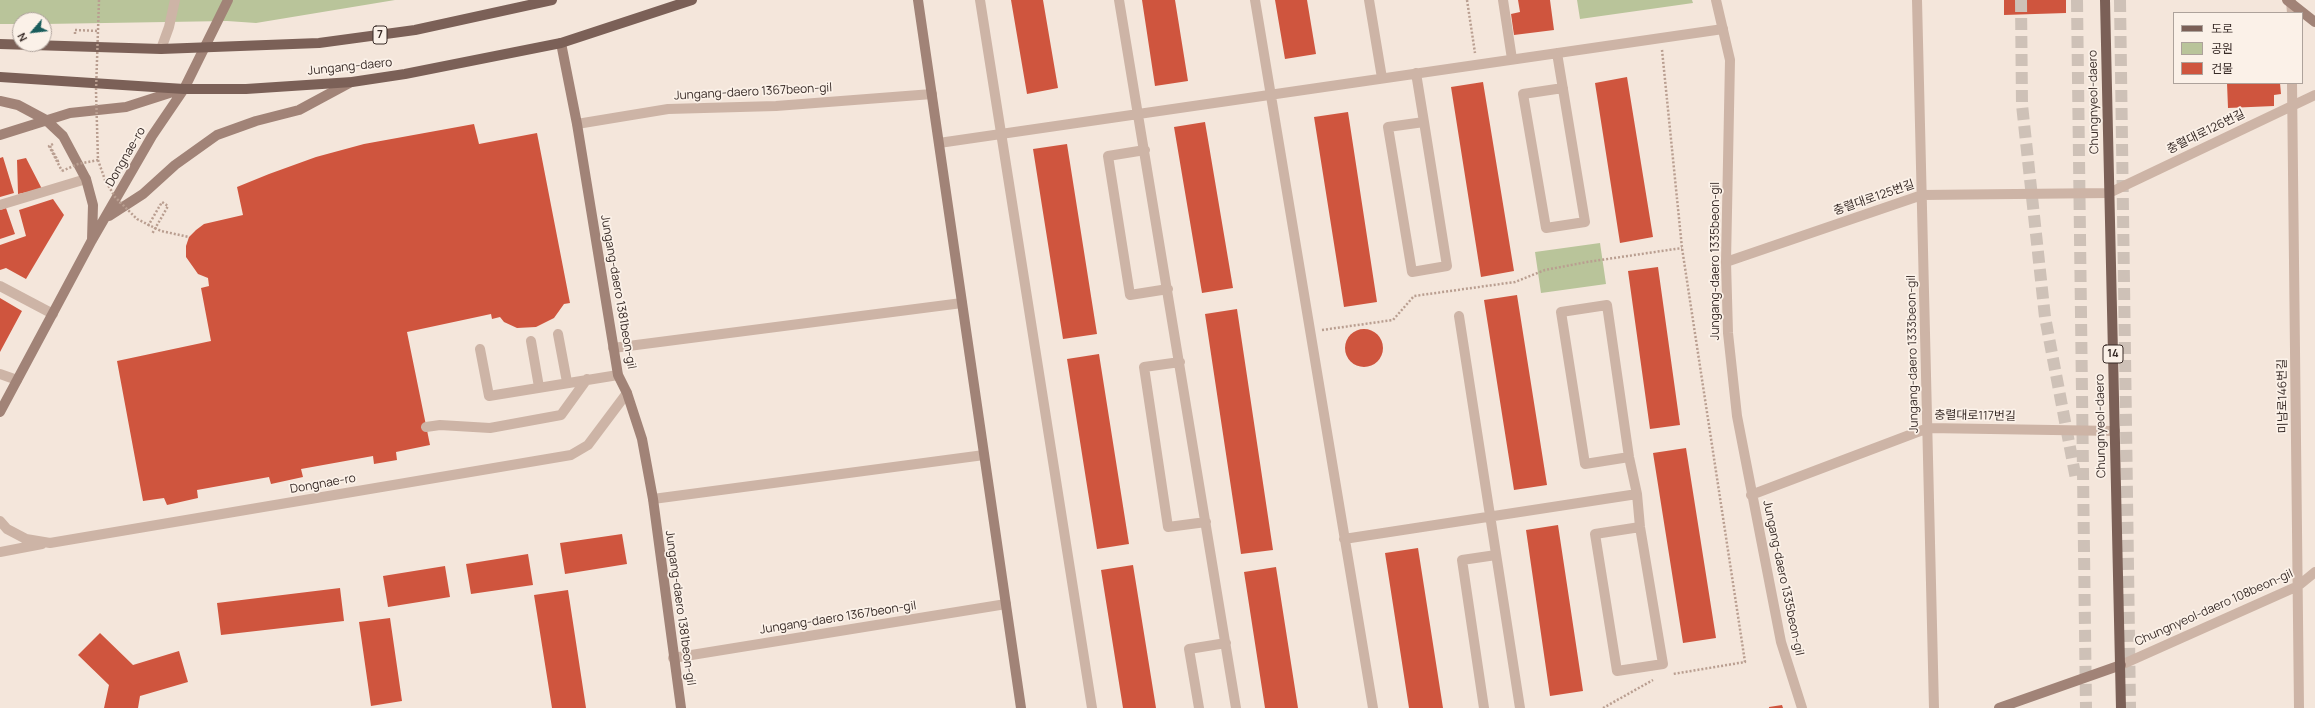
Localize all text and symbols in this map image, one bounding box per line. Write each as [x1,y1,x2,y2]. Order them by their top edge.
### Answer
north arrow [12,12,52,52]
legend [2173,12,2303,84]
text: 도로 [2211,20,2233,37]
road number: 7 [373,26,387,44]
text: N [13,30,30,44]
text: 공원 [2211,40,2233,57]
street label: Chungnyeol-daero [2086,50,2102,154]
street label: Jungang-daero [307,55,393,79]
text: 건물 [2211,60,2233,77]
street label: Jungang-daero 1367beon-gil [674,81,832,103]
street label: 충렬대로126번길 [2165,107,2247,157]
street label: Dongnae-ro [103,125,149,189]
street label: 충렬대로125번길 [1832,177,1916,219]
street label: Jungang-daero 1335beon-gil [1709,182,1723,340]
street label: Jungang-daero 1381beon-gil [597,214,639,370]
street label: Jungang-daero 1333beon-gil [1904,275,1922,433]
road number: 14 [2103,345,2123,363]
street label: 미남로146번길 [2275,359,2291,433]
street label: Chungnyeol-daero [2093,374,2109,478]
street label: 충렬대로117번길 [1934,408,2016,424]
street label: Dongnae-ro [289,471,357,497]
street label: Jungang-daero 1335beon-gil [1759,499,1807,657]
street label: Jungang-daero 1381beon-gil [662,530,698,686]
street label: Chungnyeol-daero 108beon-gil [2133,567,2295,649]
street label: Jungang-daero 1367beon-gil [759,599,917,637]

